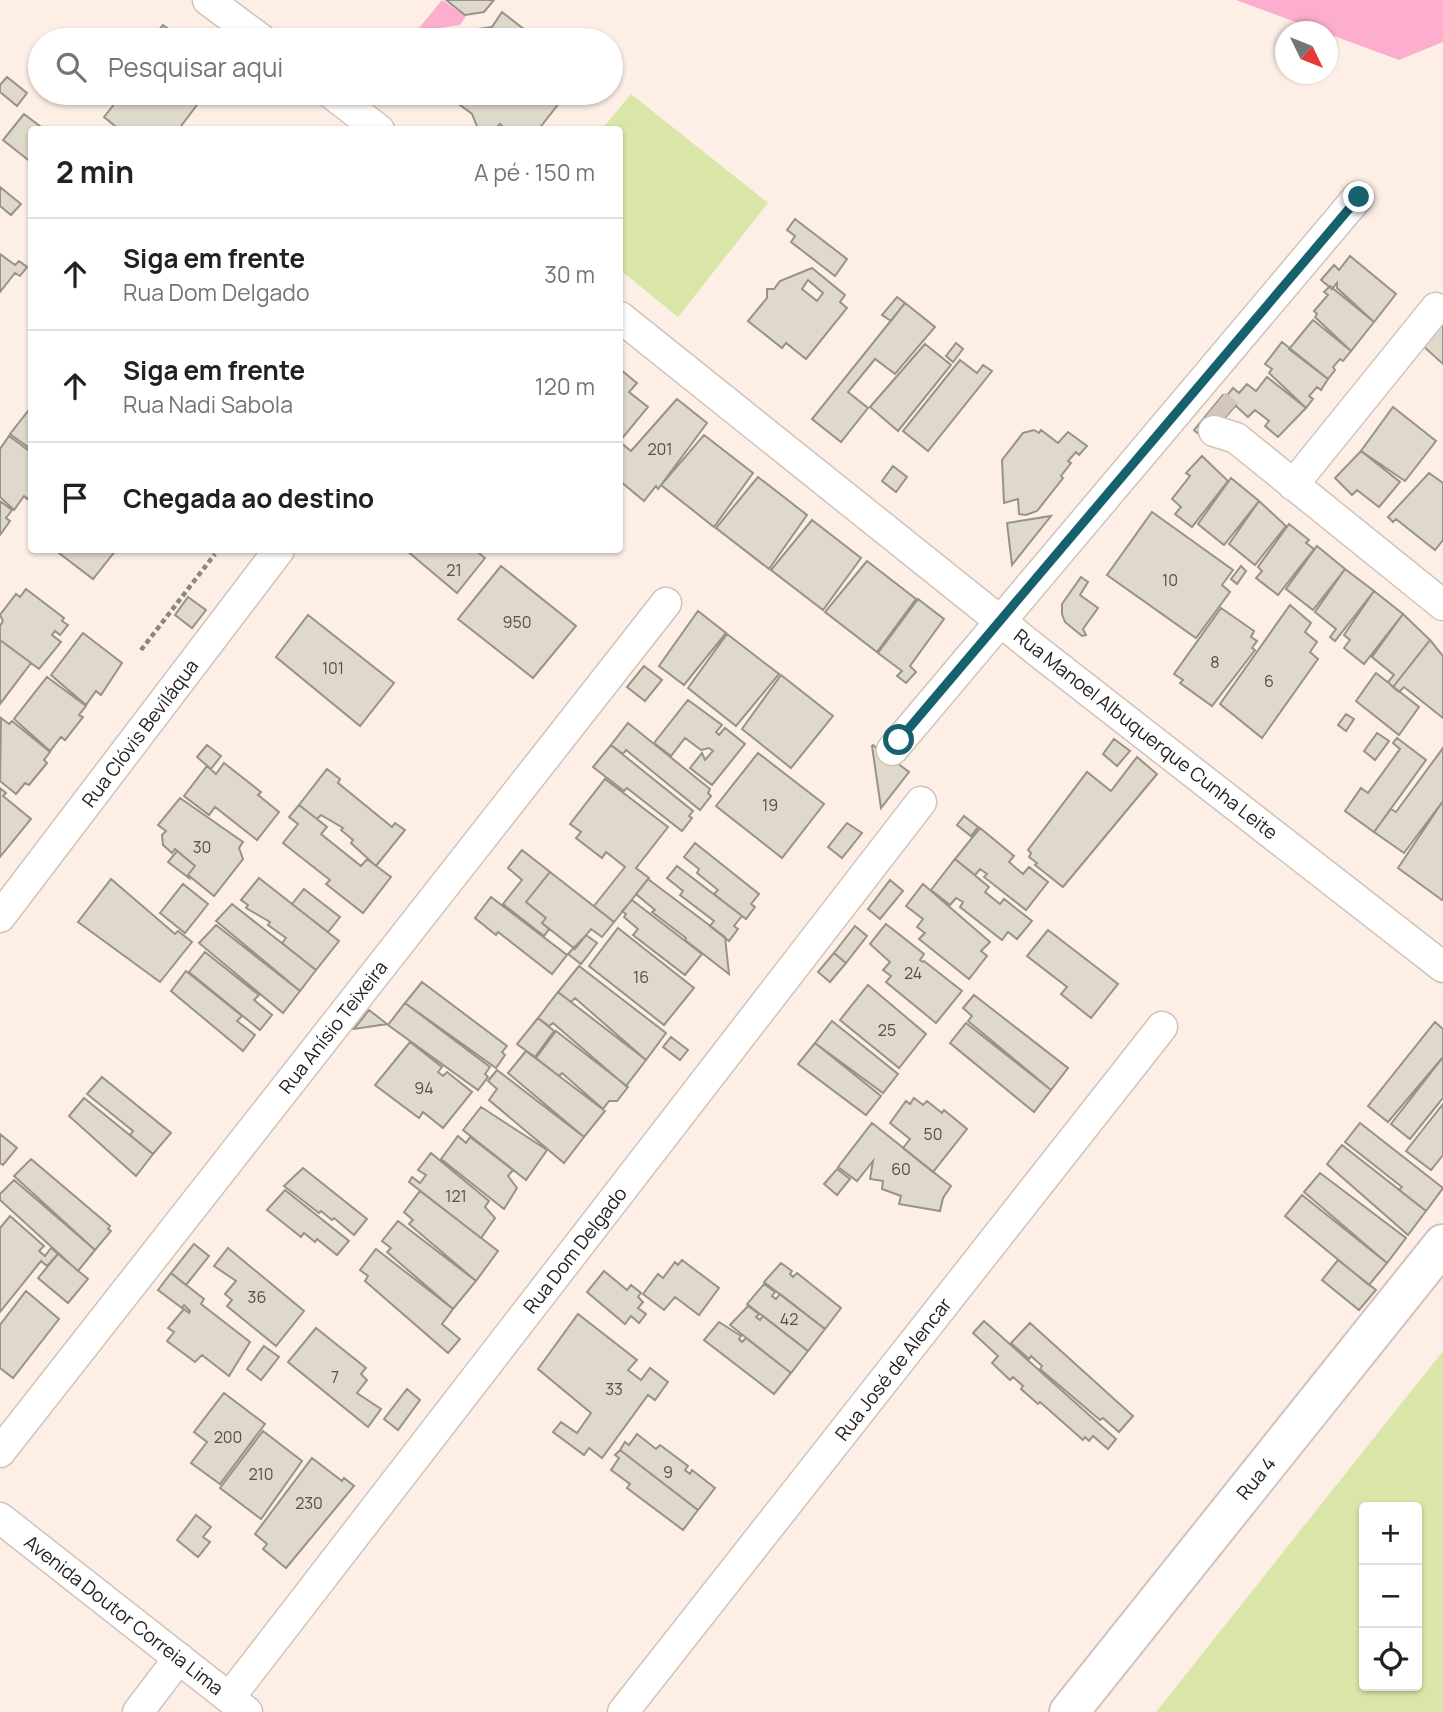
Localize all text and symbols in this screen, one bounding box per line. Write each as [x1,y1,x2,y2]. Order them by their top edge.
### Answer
north arrow [1275,21,1338,84]
search box [28,28,623,105]
icon: search [52,48,90,86]
text: Pesquisar aqui [108,49,283,85]
text: 2 min [56,151,134,192]
text: A pé · 150 m [474,156,595,188]
route end [1343,181,1374,212]
text: Siga em frente [123,240,305,276]
icon: ahead [56,255,94,293]
text: 30 m [544,258,595,290]
text: Rua Dom Delgado [123,276,310,308]
text: Siga em frente [123,352,305,388]
icon: ahead [56,367,94,405]
text: 120 m [535,370,595,402]
text: Rua Nadi Sabola [123,388,293,420]
house number: 201 [647,438,673,460]
icon: arrive [56,479,94,517]
text: Chegada ao destino [123,480,374,516]
house number: 21 [446,559,462,581]
house number: 10 [1162,569,1178,591]
house number: 950 [503,611,531,633]
street label: Rua Manoel Albuquerque Cunha Leite [1009,623,1283,845]
house number: 8 [1210,651,1220,673]
street label: Rua Clóvis Beviláqua [76,654,204,812]
house number: 101 [322,657,344,679]
house number: 6 [1264,670,1274,692]
route start [883,724,914,755]
house number: 19 [762,794,778,816]
house number: 30 [193,836,211,858]
street label: Rua Anísio Teixeira [273,955,393,1099]
house number: 24 [904,962,922,984]
house number: 16 [633,966,649,988]
house number: 25 [878,1019,896,1041]
house number: 94 [414,1077,434,1099]
house number: 50 [924,1123,943,1145]
house number: 60 [891,1158,911,1180]
street label: Rua Dom Delgado [517,1181,633,1319]
house number: 121 [445,1185,467,1207]
house number: 36 [248,1286,266,1308]
street label: Rua José de Alencar [829,1292,957,1446]
house number: 42 [780,1308,798,1330]
house number: 7 [331,1366,339,1388]
house number: 33 [605,1378,623,1400]
house number: 200 [214,1426,242,1448]
street label: Rua 4 [1231,1451,1281,1505]
house number: 9 [663,1461,673,1483]
house number: 210 [248,1463,274,1485]
house number: 230 [295,1492,323,1514]
map controls [1359,1502,1422,1691]
button: + [1359,1502,1422,1565]
street label: Avenida Doutor Correia Lima [19,1529,229,1701]
button: − [1359,1565,1422,1628]
button: locate [1359,1628,1422,1691]

